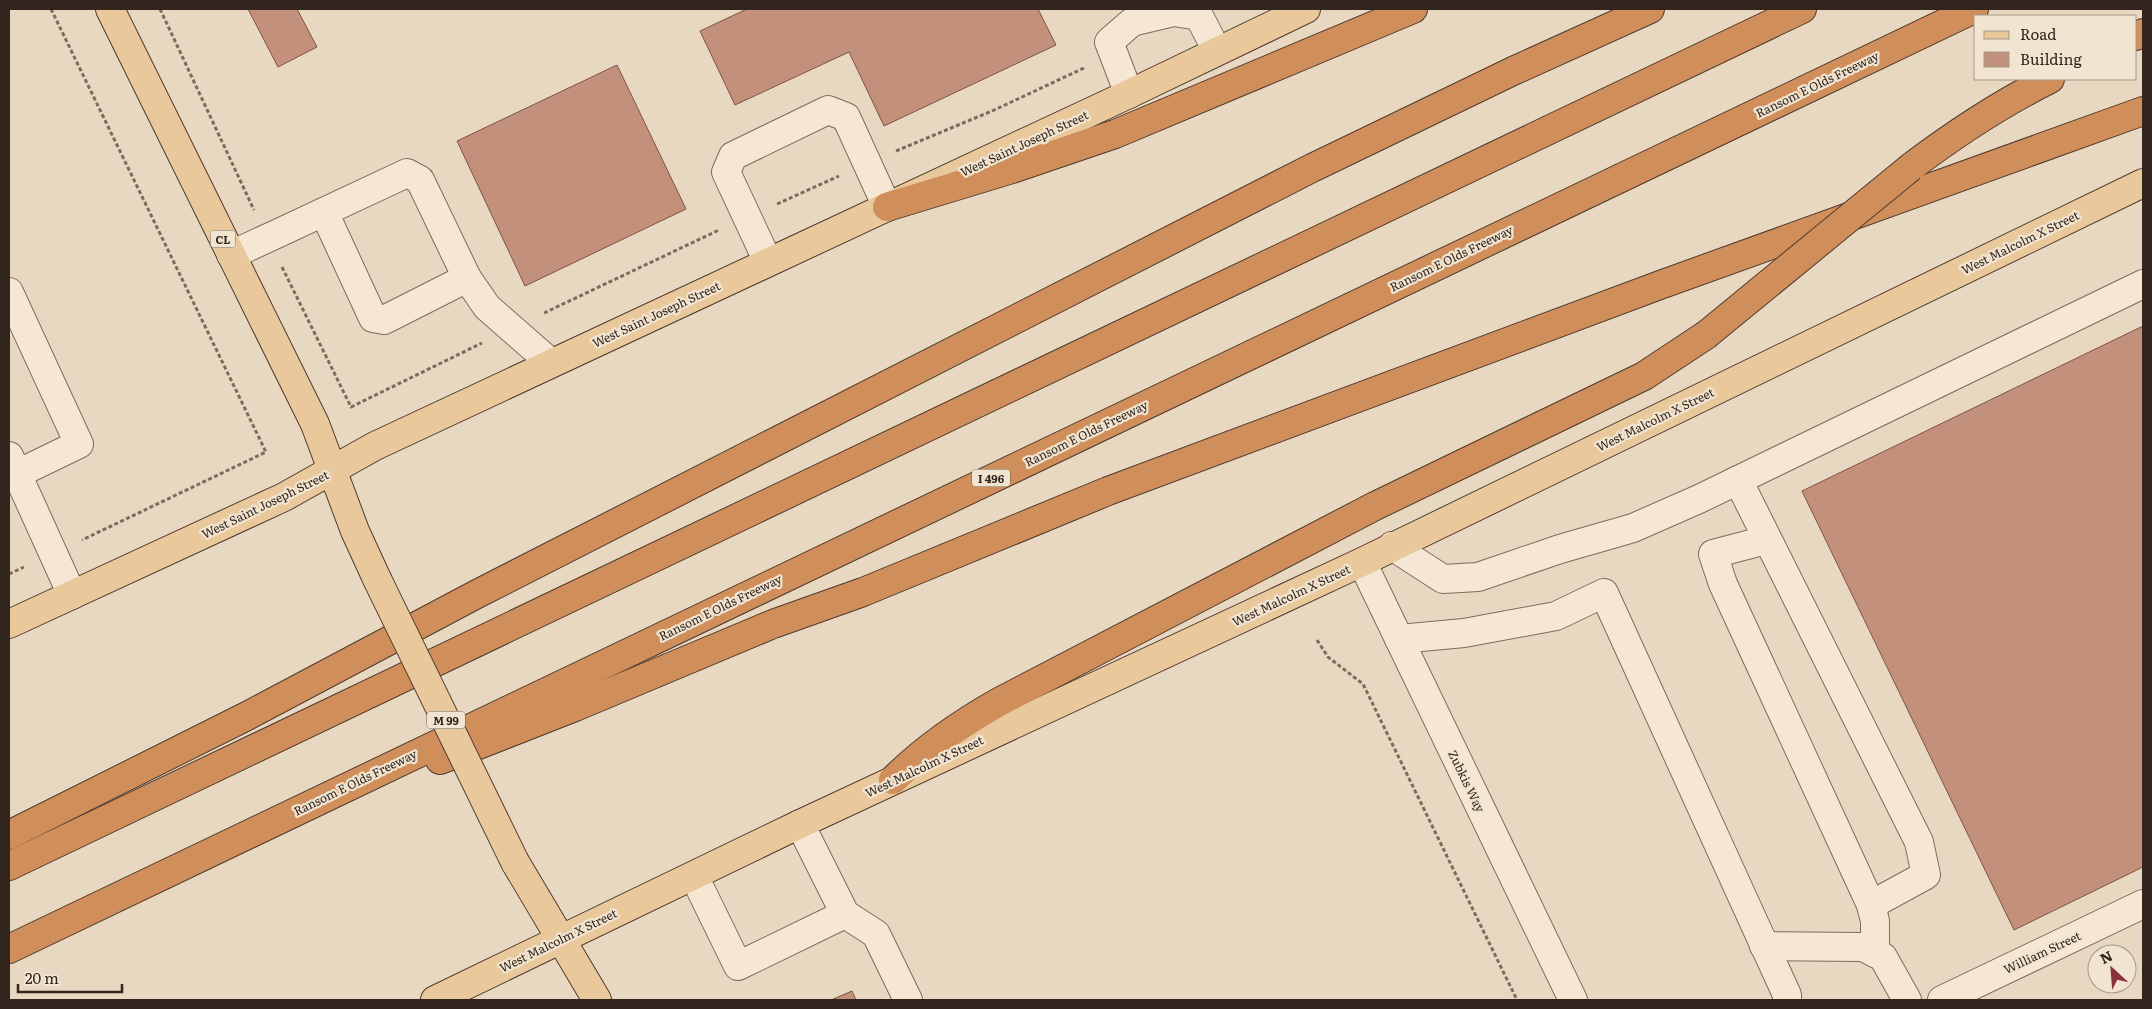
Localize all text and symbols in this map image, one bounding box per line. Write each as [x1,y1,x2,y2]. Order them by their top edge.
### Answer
legend [1974,15,2137,80]
text: Road [2020,22,2056,45]
street label: Ransom E Olds Freeway [1752,46,1882,122]
text: Building [2020,47,2082,70]
street label: West Saint Joseph Street [957,105,1091,181]
street label: West Malcolm X Street [1958,206,2082,278]
street label: Ransom E Olds Freeway [1386,220,1516,296]
road number: CL [210,230,236,248]
street label: West Saint Joseph Street [589,276,723,352]
street label: West Malcolm X Street [1593,383,1717,455]
street label: Ransom E Olds Freeway [1021,395,1151,471]
street label: West Saint Joseph Street [198,465,332,543]
road number: I 496 [972,469,1010,486]
street label: West Malcolm X Street [1229,560,1353,630]
street label: Ransom E Olds Freeway [655,569,785,645]
road number: M 99 [427,712,465,728]
street label: West Malcolm X Street [862,731,986,801]
street label: Ransom E Olds Freeway [290,744,420,820]
street label: Zubkis Way [1444,747,1490,815]
street label: West Malcolm X Street [496,904,620,976]
street label: William Street [2000,926,2084,978]
north arrow [2087,944,2137,994]
text: N [2096,945,2116,968]
scale bar [18,962,121,994]
text: 20 m [25,966,59,989]

